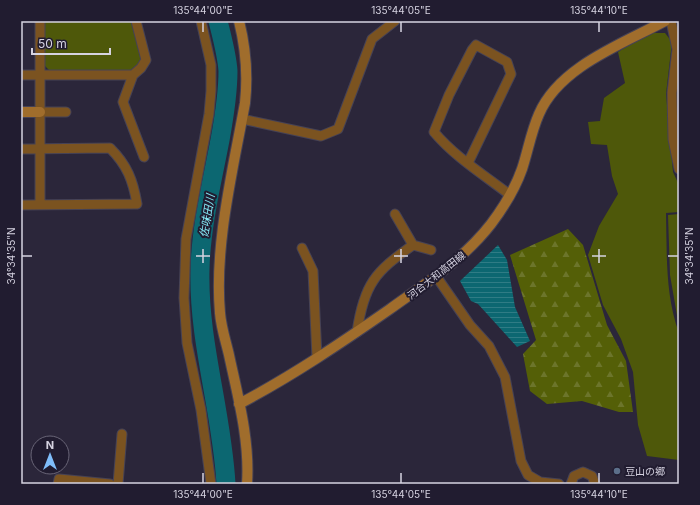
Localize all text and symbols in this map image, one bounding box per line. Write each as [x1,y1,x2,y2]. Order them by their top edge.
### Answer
text: 135°44'00"E [173,4,233,16]
text: 135°44'05"E [371,4,431,16]
text: 135°44'10"E [570,4,628,16]
scale bar [32,30,110,56]
text: 50 m [38,36,67,51]
water label: 佐味田川 [197,192,218,239]
text: 34°34'35"N [5,227,17,285]
text: 34°34'35"N [683,227,695,285]
street label: 河合大和高田線 [405,249,467,301]
north arrow [30,435,70,475]
text: N [46,438,54,452]
place label: 豆山の郷 [625,465,665,477]
marker: 豆山の郷 [612,466,622,476]
text: 135°44'00"E [173,488,233,500]
text: 135°44'05"E [371,488,431,500]
text: 135°44'10"E [570,488,628,500]

